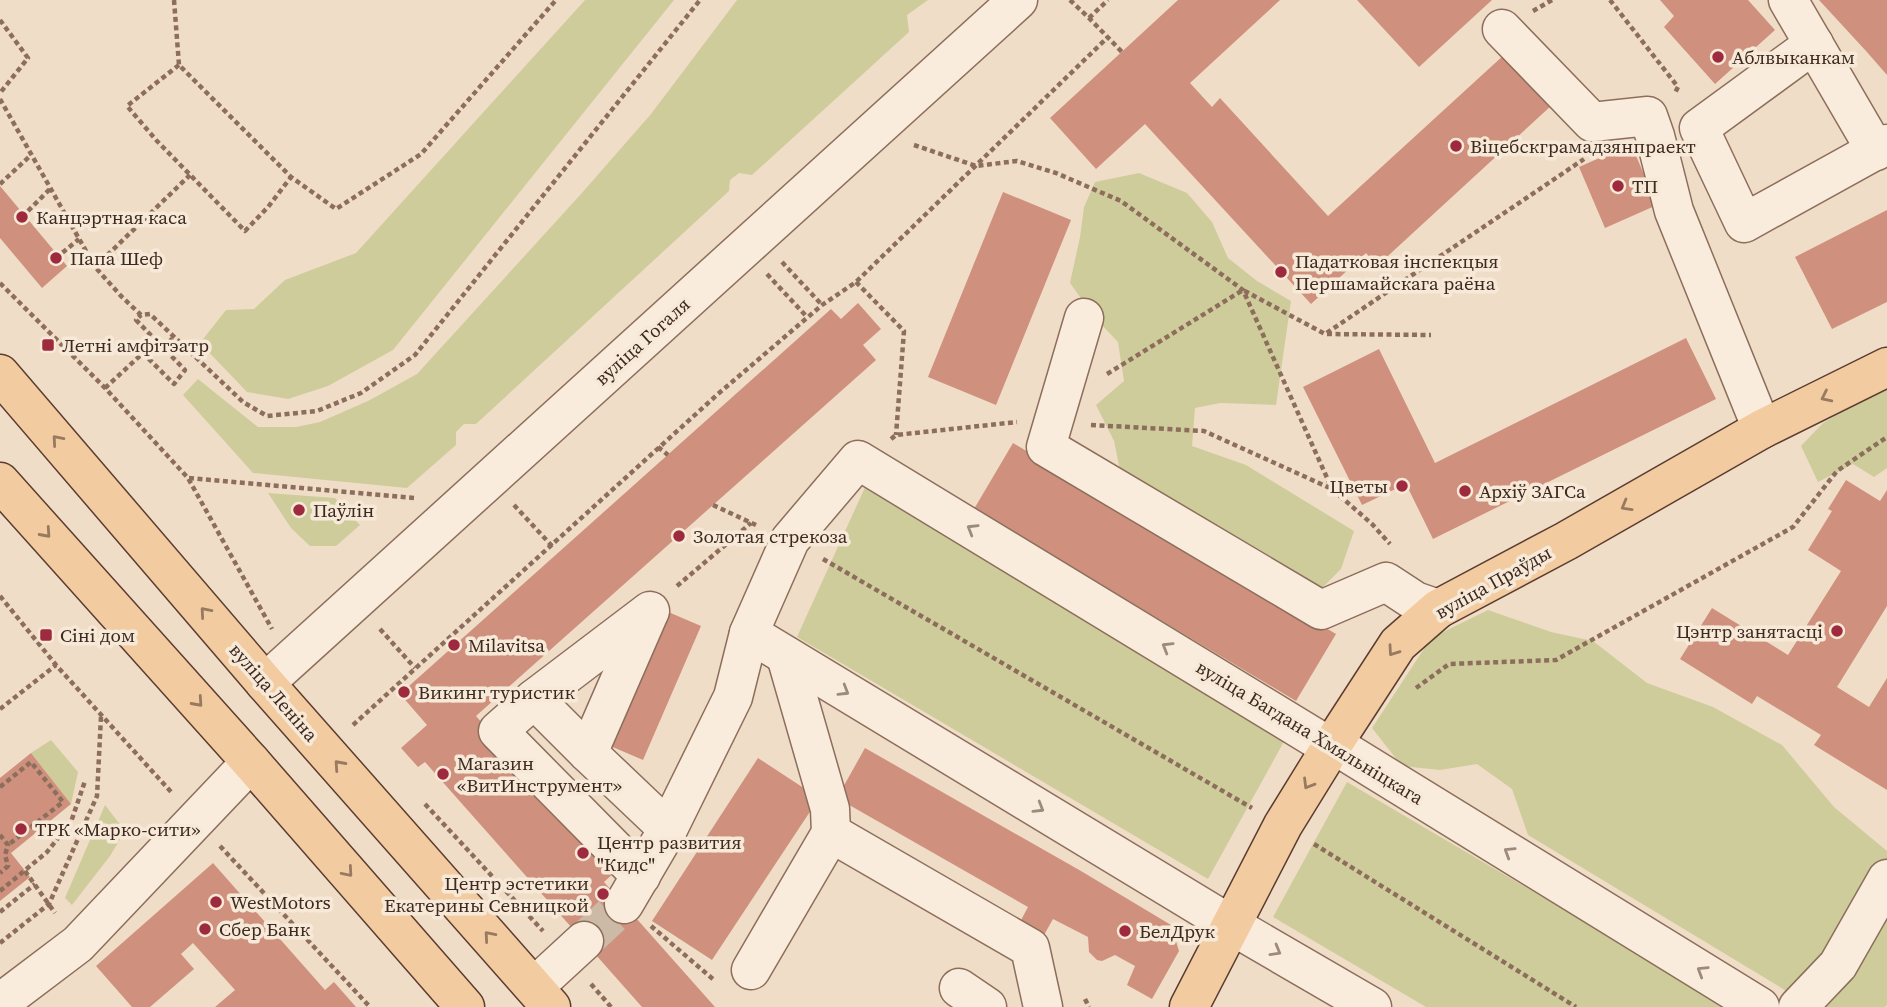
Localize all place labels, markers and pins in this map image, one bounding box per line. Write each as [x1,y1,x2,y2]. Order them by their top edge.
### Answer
place label: Аблвыканкам [1732,44,1855,70]
marker: Аблвыканкам [1710,49,1726,65]
place label: Віцебскграмадзянпраект [1470,133,1696,159]
marker: Віцебскграмадзянпраект [1448,138,1464,154]
place label: ТП [1632,173,1658,199]
marker: ТП [1610,178,1626,194]
place label: Канцэртная каса [36,204,187,230]
marker: Канцэртная каса [14,209,30,225]
place label: Папа Шеф [70,245,163,271]
place label: Падатковая інспекцыя Першамайскага раёна [1295,248,1499,296]
marker: Папа Шеф [48,250,64,266]
marker: Падатковая інспекцыя Першамайскага раёна [1273,264,1289,280]
place label: Летні амфітэатр [62,332,209,358]
marker: Летні амфітэатр [40,337,56,353]
place label: Цветы [1330,473,1388,499]
marker: Цветы [1394,478,1410,494]
place label: Архіў ЗАГСа [1479,478,1586,504]
marker: Архіў ЗАГСа [1457,483,1473,499]
place label: Паўлін [313,497,374,523]
marker: Паўлін [291,502,307,518]
place label: Золотая стрекоза [693,523,848,549]
marker: Золотая стрекоза [671,528,687,544]
place label: Цэнтр занятасці [1676,618,1823,644]
place label: Сіні дом [60,622,135,648]
marker: Цэнтр занятасці [1829,623,1845,639]
marker: Сіні дом [38,627,54,643]
place label: Milavitsa [468,632,545,658]
marker: Milavitsa [446,637,462,653]
place label: Викинг туристик [418,679,576,705]
marker: Викинг туристик [396,684,412,700]
place label: Магазин «ВитИнструмент» [457,750,622,798]
marker: Магазин «ВитИнструмент» [435,766,451,782]
place label: ТРК «Марко-сити» [35,816,200,842]
marker: ТРК «Марко-сити» [13,821,29,837]
place label: Центр развития "Кидс" [597,829,742,877]
marker: Центр развития "Кидс" [575,845,591,861]
place label: Центр эстетики Екатерины Севницкой [384,870,589,918]
marker: Центр эстетики Екатерины Севницкой [595,886,611,902]
place label: WestMotors [230,889,331,915]
marker: WestMotors [208,894,224,910]
place label: Сбер Банк [219,916,311,942]
place label: БелДрук [1139,918,1216,944]
marker: Сбер Банк [197,921,213,937]
marker: БелДрук [1117,923,1133,939]

